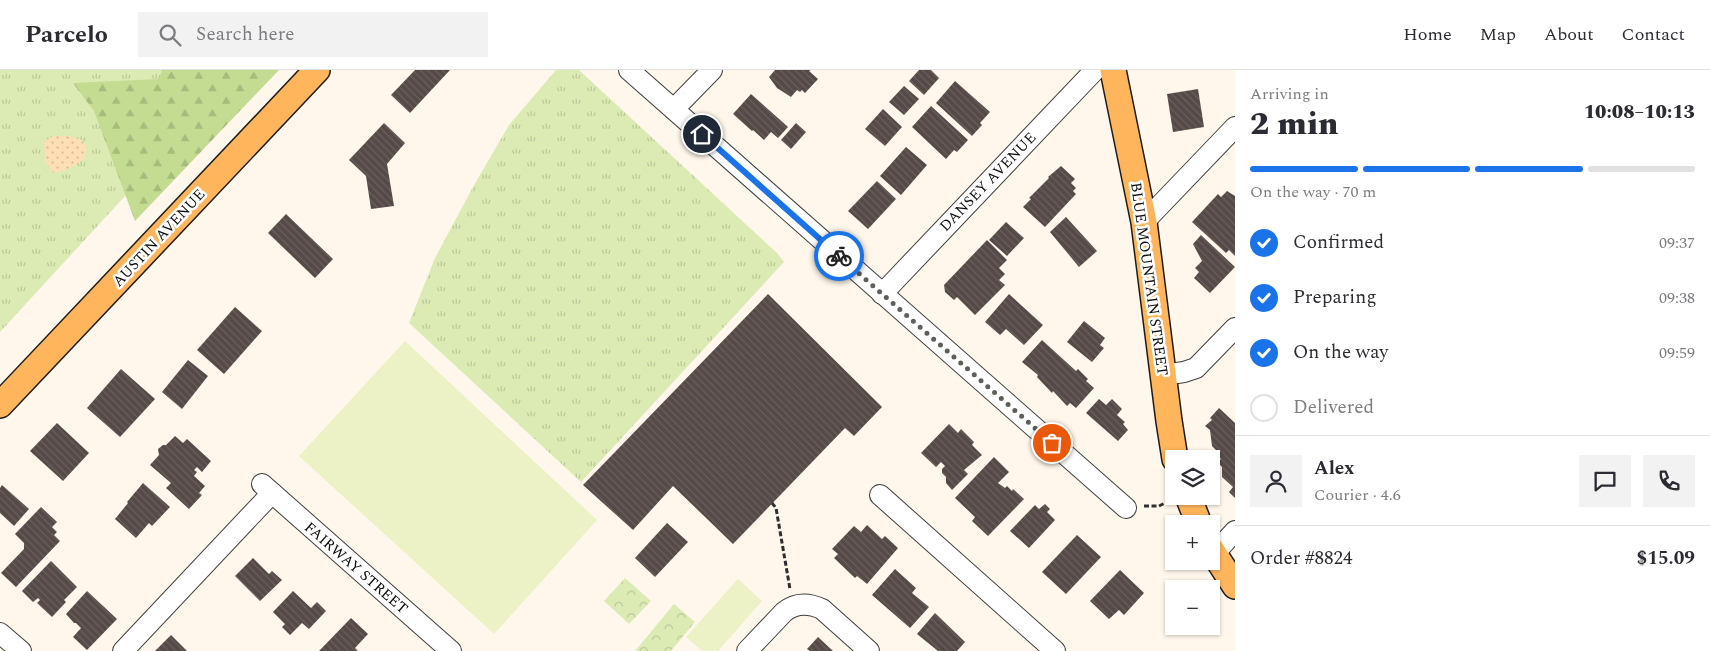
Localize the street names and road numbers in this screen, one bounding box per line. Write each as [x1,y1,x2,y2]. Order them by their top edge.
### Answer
street label: DANSEY AVENUE [934,127,1042,237]
street label: BLUE MOUNTAIN STREET [1124,181,1174,377]
street label: AUSTIN AVENUE [107,184,211,292]
street label: FAIRWAY STREET [299,516,413,620]

